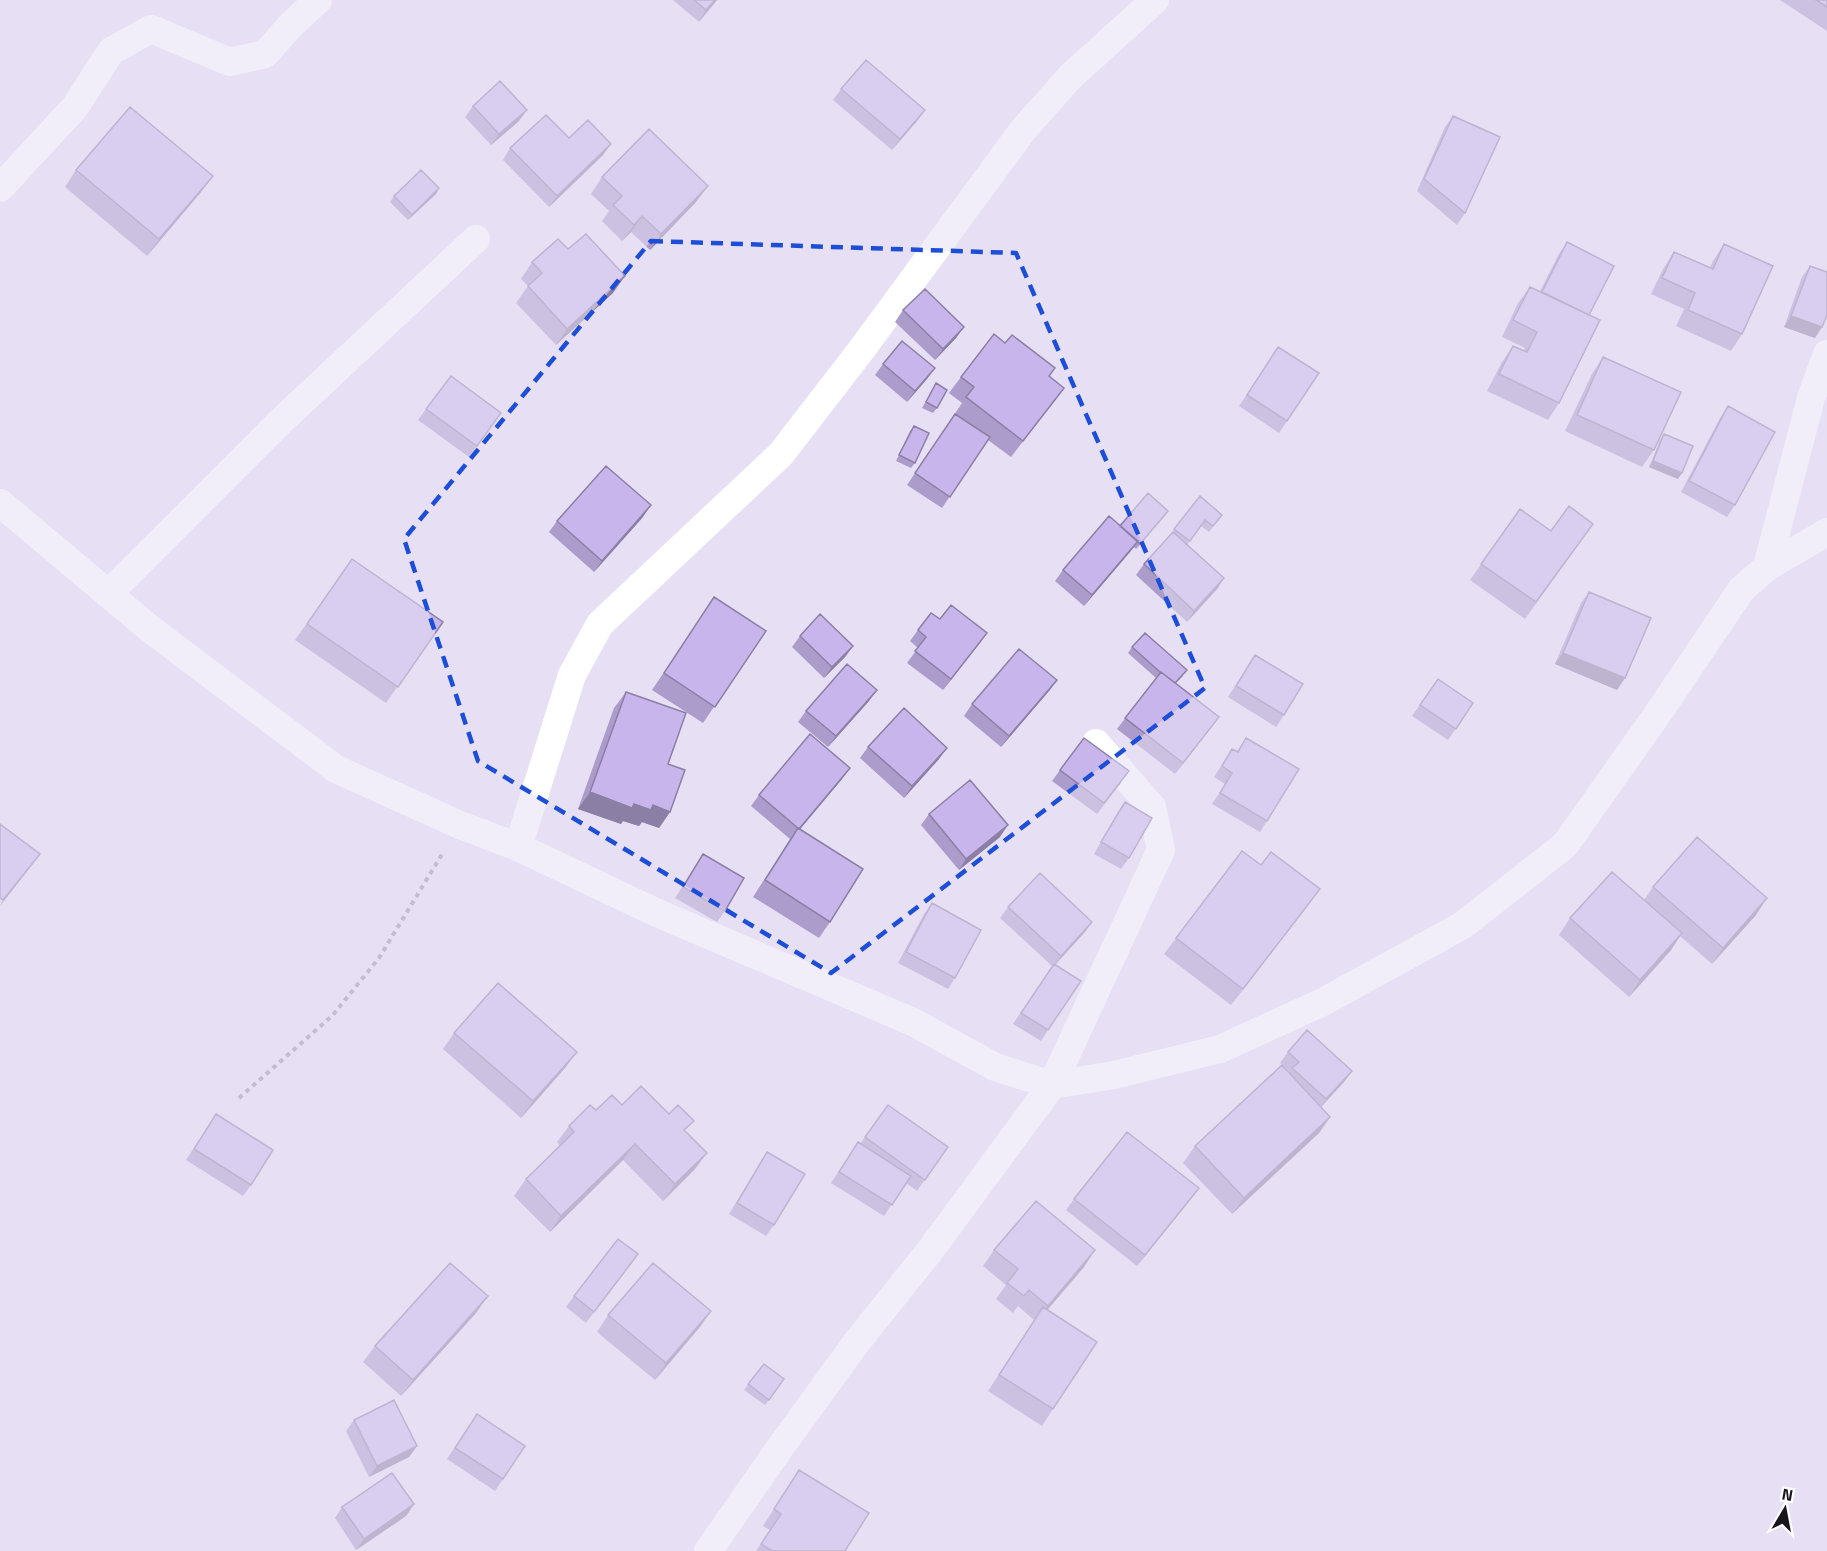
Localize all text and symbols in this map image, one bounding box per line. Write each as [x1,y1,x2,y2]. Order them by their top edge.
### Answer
north arrow [1755,1479,1815,1539]
text: N [1780,1481,1795,1507]

